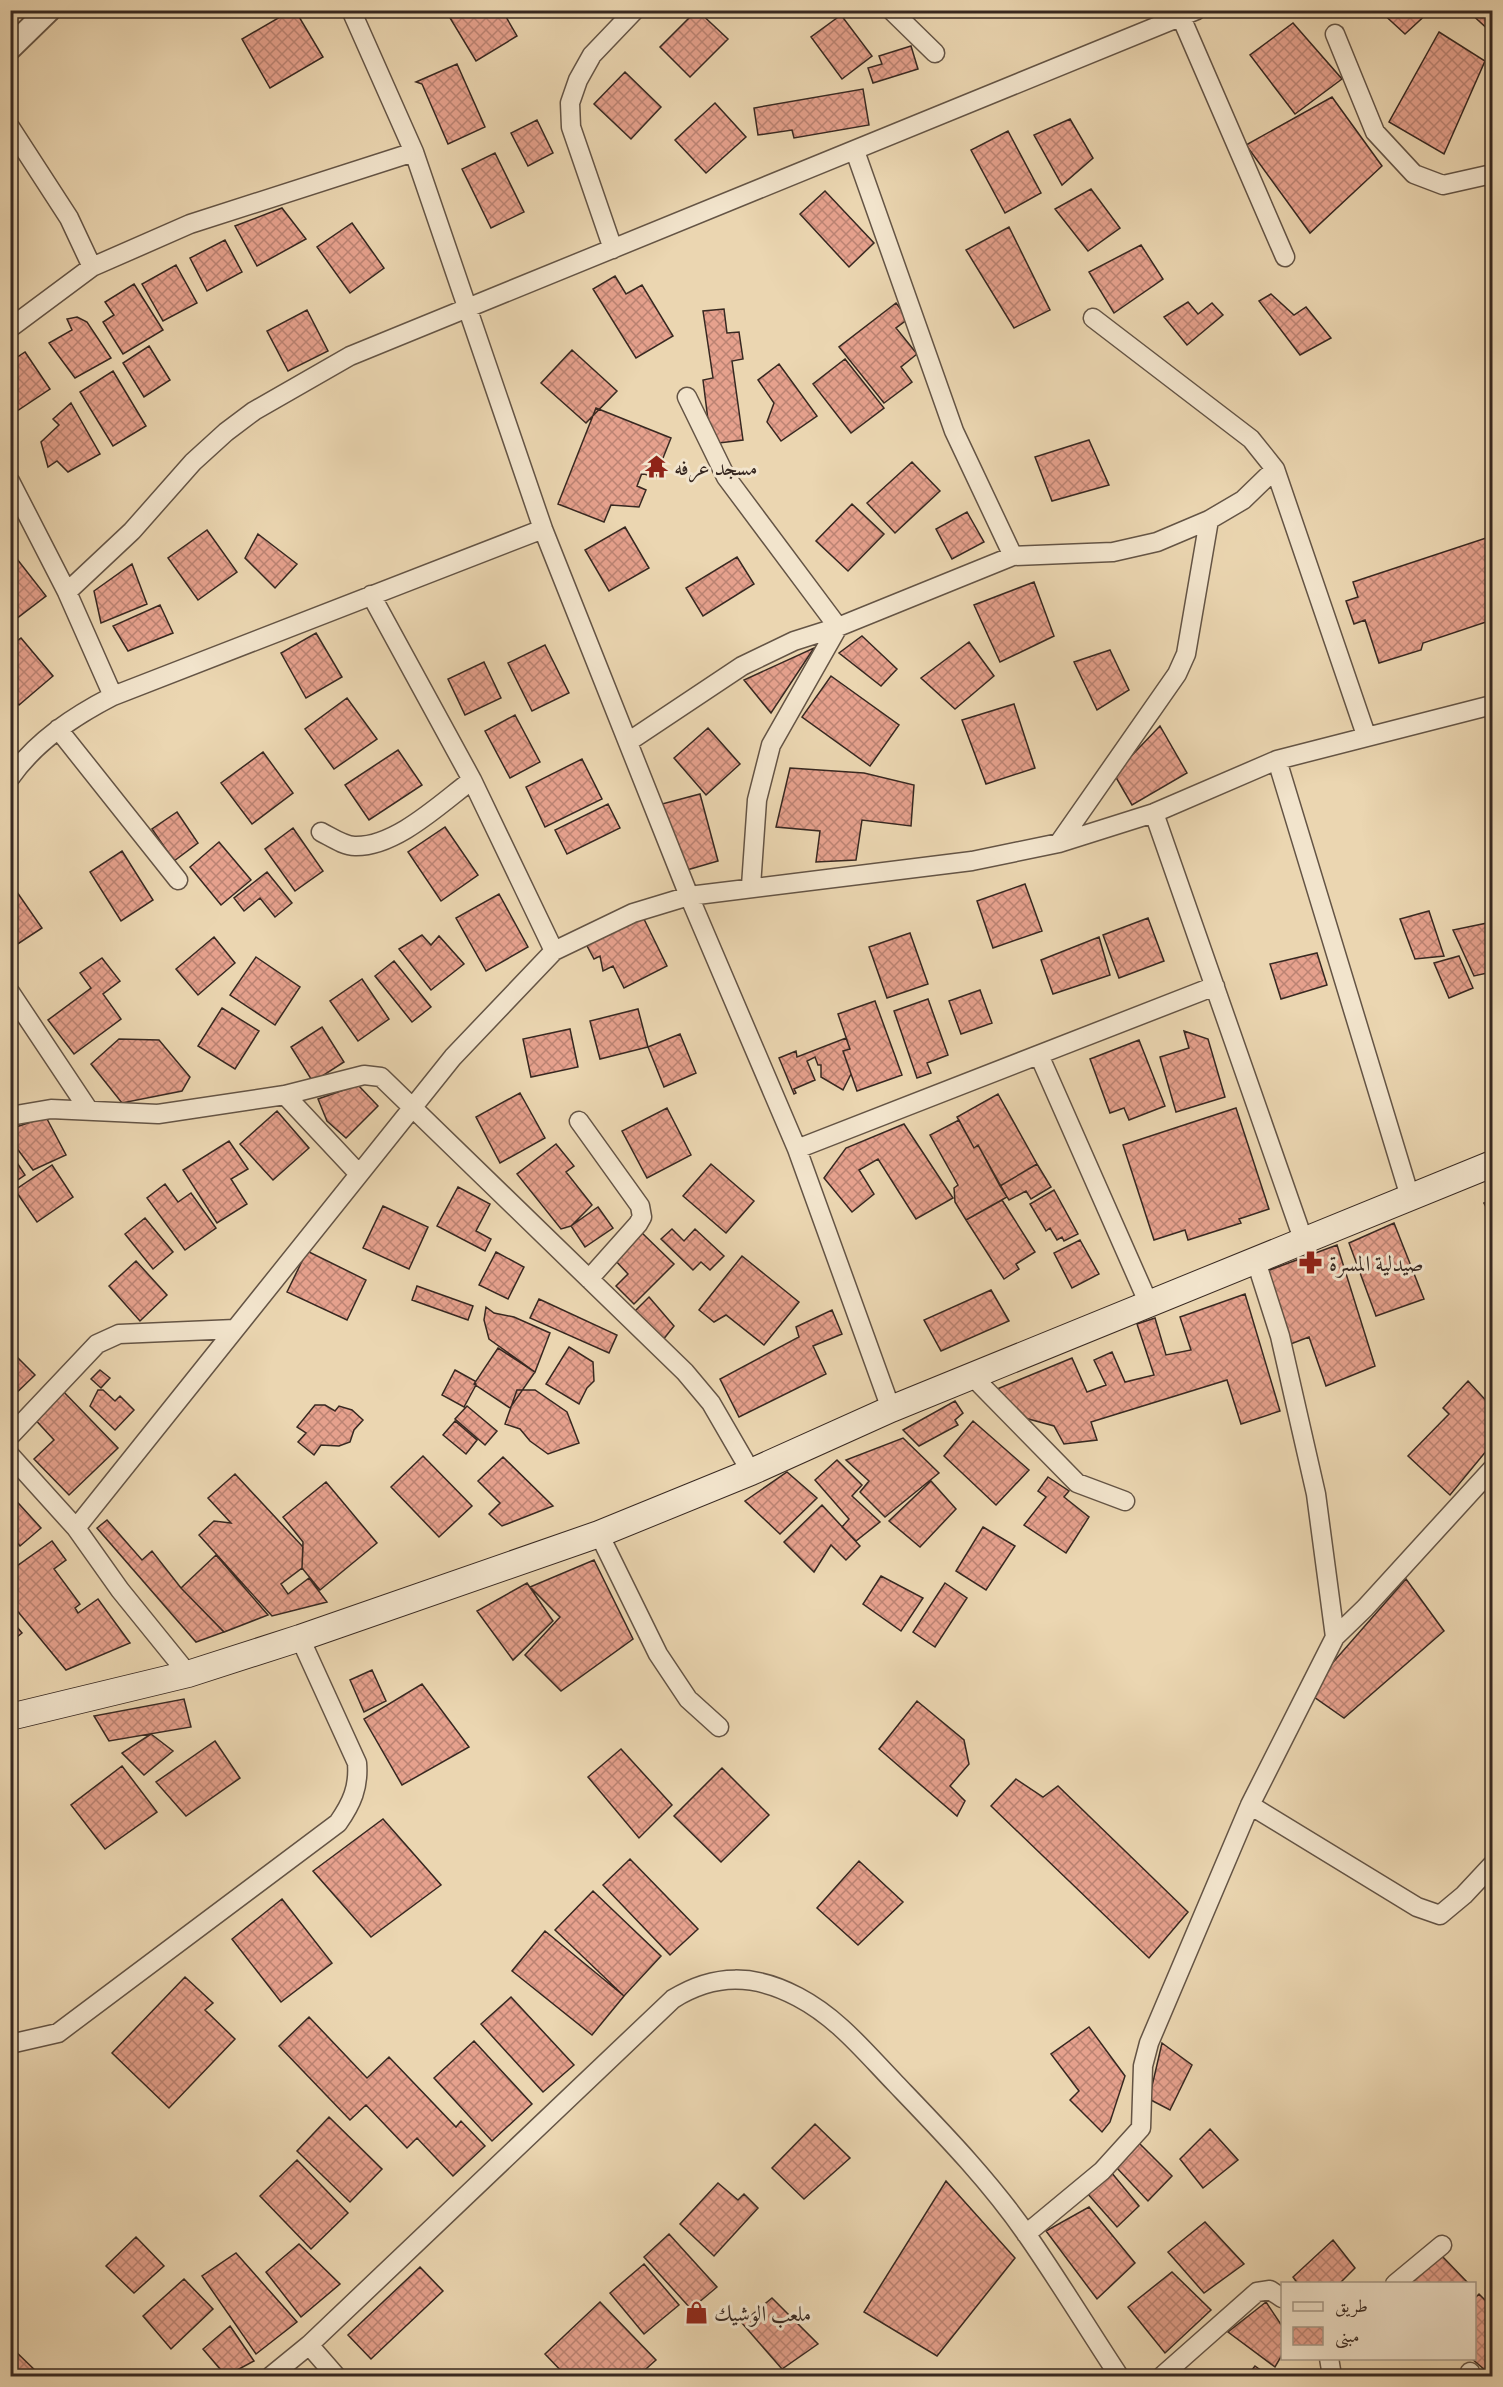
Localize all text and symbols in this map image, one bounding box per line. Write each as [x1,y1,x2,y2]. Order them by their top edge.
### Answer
temple icon: مسجد عرفه [643,454,669,480]
place label: مسجد عرفه [674,454,758,486]
pharmacy icon: صيدلية المسرة [1298,1250,1324,1276]
place label: صيدلية المسرة [1329,1250,1424,1282]
legend [1281,2282,1476,2360]
text: طريق [1335,2295,1368,2321]
shop icon: ملعب الوشيك [683,2300,709,2326]
place label: ملعب الوشيك [714,2300,811,2332]
text: مبنى [1335,2325,1360,2351]

